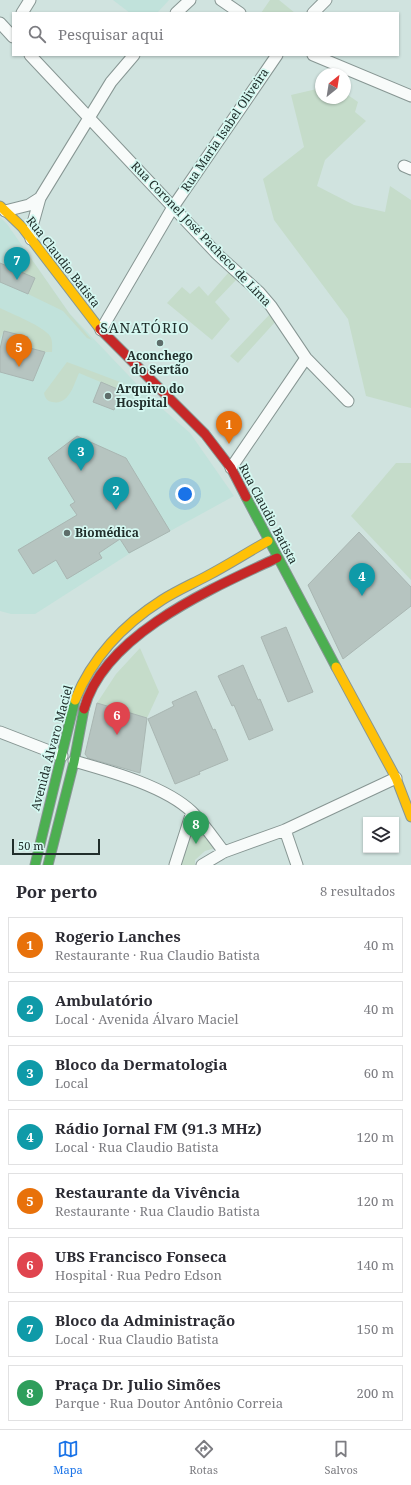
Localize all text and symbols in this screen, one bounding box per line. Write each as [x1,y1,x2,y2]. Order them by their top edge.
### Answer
search box [12,12,399,56]
icon: search [26,23,48,45]
text: Pesquisar aqui [58,24,164,44]
street label: Rua Maria Isabel Oliveira [177,64,273,195]
north arrow [315,68,351,104]
street label: Rua Coronel José Pacheco de Lima [127,157,276,310]
street label: Rua Claudio Batista [22,213,104,311]
pin: 7 [4,247,30,280]
district label: SANATÓRIO [100,318,190,337]
pin: 5 [6,334,32,367]
marker: Aconchego do Sertão [155,338,165,348]
place label: Aconchego do Sertão [127,347,193,378]
place label: Arquivo do Hospital [116,380,184,411]
marker: Arquivo do Hospital [103,391,113,401]
pin: 1 [216,411,242,444]
pin: 3 [68,438,94,471]
street label: Rua Claudio Batista [235,461,302,567]
pin: 2 [103,477,129,510]
your location [175,484,195,504]
place label: Biomédica [75,524,139,541]
marker: Biomédica [62,528,72,538]
pin: 4 [349,563,375,596]
street label: Avenida Álvaro Maciel [27,683,77,813]
pin: 6 [104,702,130,735]
pin: 8 [183,811,209,844]
map controls [363,817,399,853]
button: layers [363,817,399,853]
scale bar [12,837,100,856]
text: 50 m [18,838,44,853]
text: Por perto [16,880,98,903]
text: 8 resultados [320,882,395,900]
text: Rogerio Lanches [55,926,181,946]
text: 1 [26,936,34,954]
text: 40 m [364,936,394,954]
text: Restaurante · Rua Claudio Batista [55,946,260,964]
text: Ambulatório [55,990,153,1010]
text: 2 [26,1000,34,1018]
text: 40 m [364,1000,394,1018]
text: Local · Avenida Álvaro Maciel [55,1010,239,1028]
text: Bloco da Dermatologia [55,1054,227,1074]
text: 3 [26,1064,34,1082]
text: 60 m [364,1064,394,1082]
text: Local [55,1074,88,1092]
text: Rádio Jornal FM (91.3 MHz) [55,1118,262,1138]
text: 4 [26,1128,34,1146]
text: 120 m [357,1128,394,1146]
text: Local · Rua Claudio Batista [55,1138,219,1156]
text: Restaurante da Vivência [55,1182,240,1202]
text: 5 [26,1192,34,1210]
text: 120 m [357,1192,394,1210]
text: Restaurante · Rua Claudio Batista [55,1202,260,1220]
text: UBS Francisco Fonseca [55,1246,227,1266]
text: 6 [26,1256,34,1274]
text: 140 m [357,1256,394,1274]
text: Hospital · Rua Pedro Edson [55,1266,222,1284]
text: Bloco da Administração [55,1310,235,1330]
text: 7 [26,1320,34,1338]
text: 150 m [357,1320,394,1338]
text: Local · Rua Claudio Batista [55,1330,219,1348]
text: Praça Dr. Julio Simões [55,1374,221,1394]
text: 8 [26,1384,34,1402]
text: 200 m [357,1384,394,1402]
text: Parque · Rua Doutor Antônio Correia [55,1394,283,1412]
tab: Mapa [53,1438,83,1477]
tab: Rotas [189,1438,218,1477]
tab: Salvos [324,1438,358,1477]

